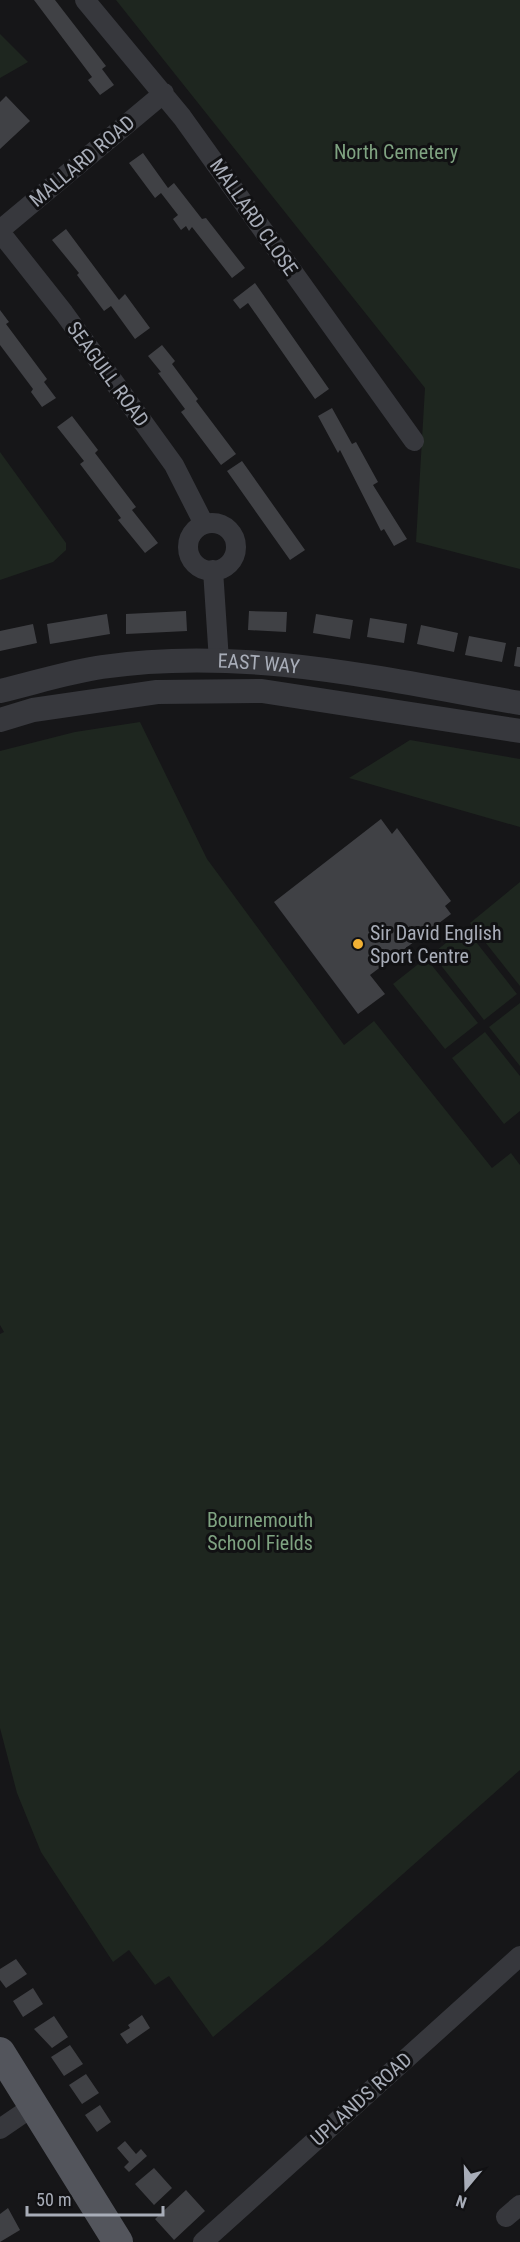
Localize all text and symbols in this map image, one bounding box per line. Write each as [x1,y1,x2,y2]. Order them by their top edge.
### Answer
street label: MALLARD ROAD [25,110,139,212]
park label: North Cemetery [334,140,458,164]
street label: MALLARD CLOSE [205,154,303,280]
street label: SEAGULL ROAD [62,317,154,431]
street label: EAST WAY [217,649,302,679]
place label: Sir David English Sport Centre [370,921,502,968]
marker: Sir David English Sport Centre [351,937,365,951]
park label: Bournemouth School Fields [207,1508,313,1555]
street label: UPLANDS ROAD [306,2047,416,2151]
north arrow [436,2158,496,2218]
scale bar [27,2179,164,2217]
text: 50 m [36,2189,71,2210]
text: N [454,2191,469,2212]

